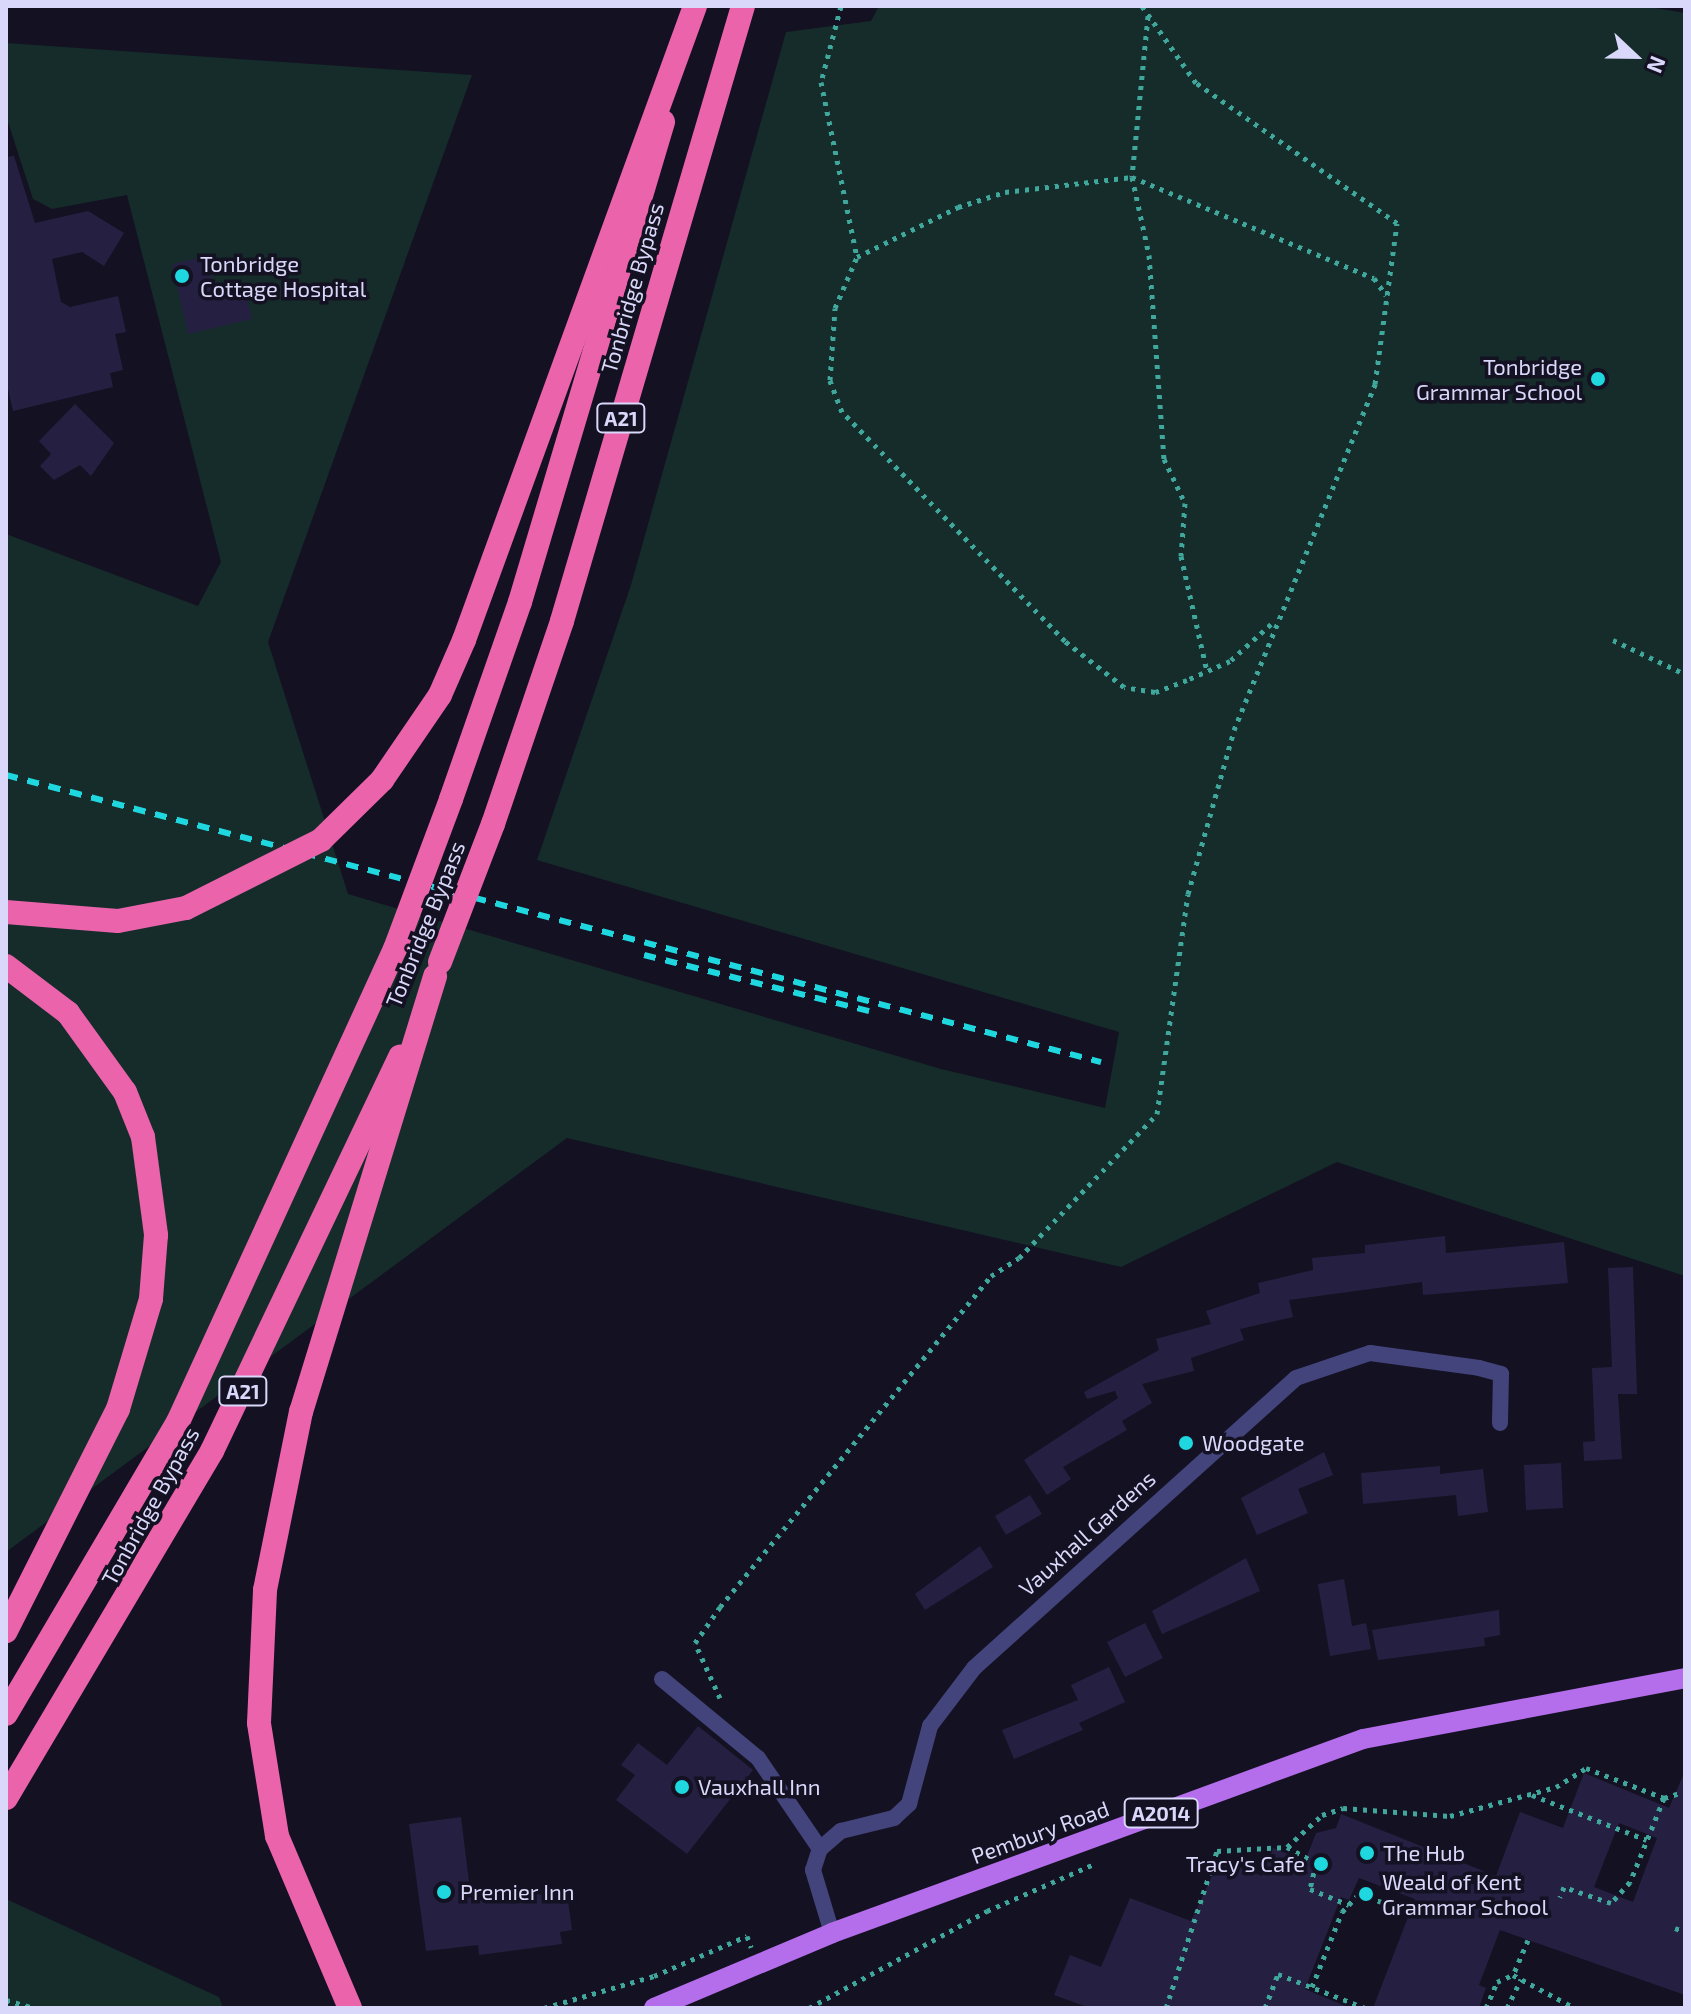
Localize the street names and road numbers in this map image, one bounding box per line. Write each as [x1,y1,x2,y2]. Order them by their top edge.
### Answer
street label: Tonbridge Bypass [595,200,669,376]
road number: A21 [595,402,647,434]
street label: Tonbridge Bypass [380,837,470,1011]
road number: A21 [217,1375,269,1407]
street label: Tonbridge Bypass [96,1422,204,1590]
street label: Vauxhall Gardens [1013,1465,1161,1601]
street label: Pembury Road [967,1795,1113,1869]
road number: A2014 [1123,1797,1199,1829]

